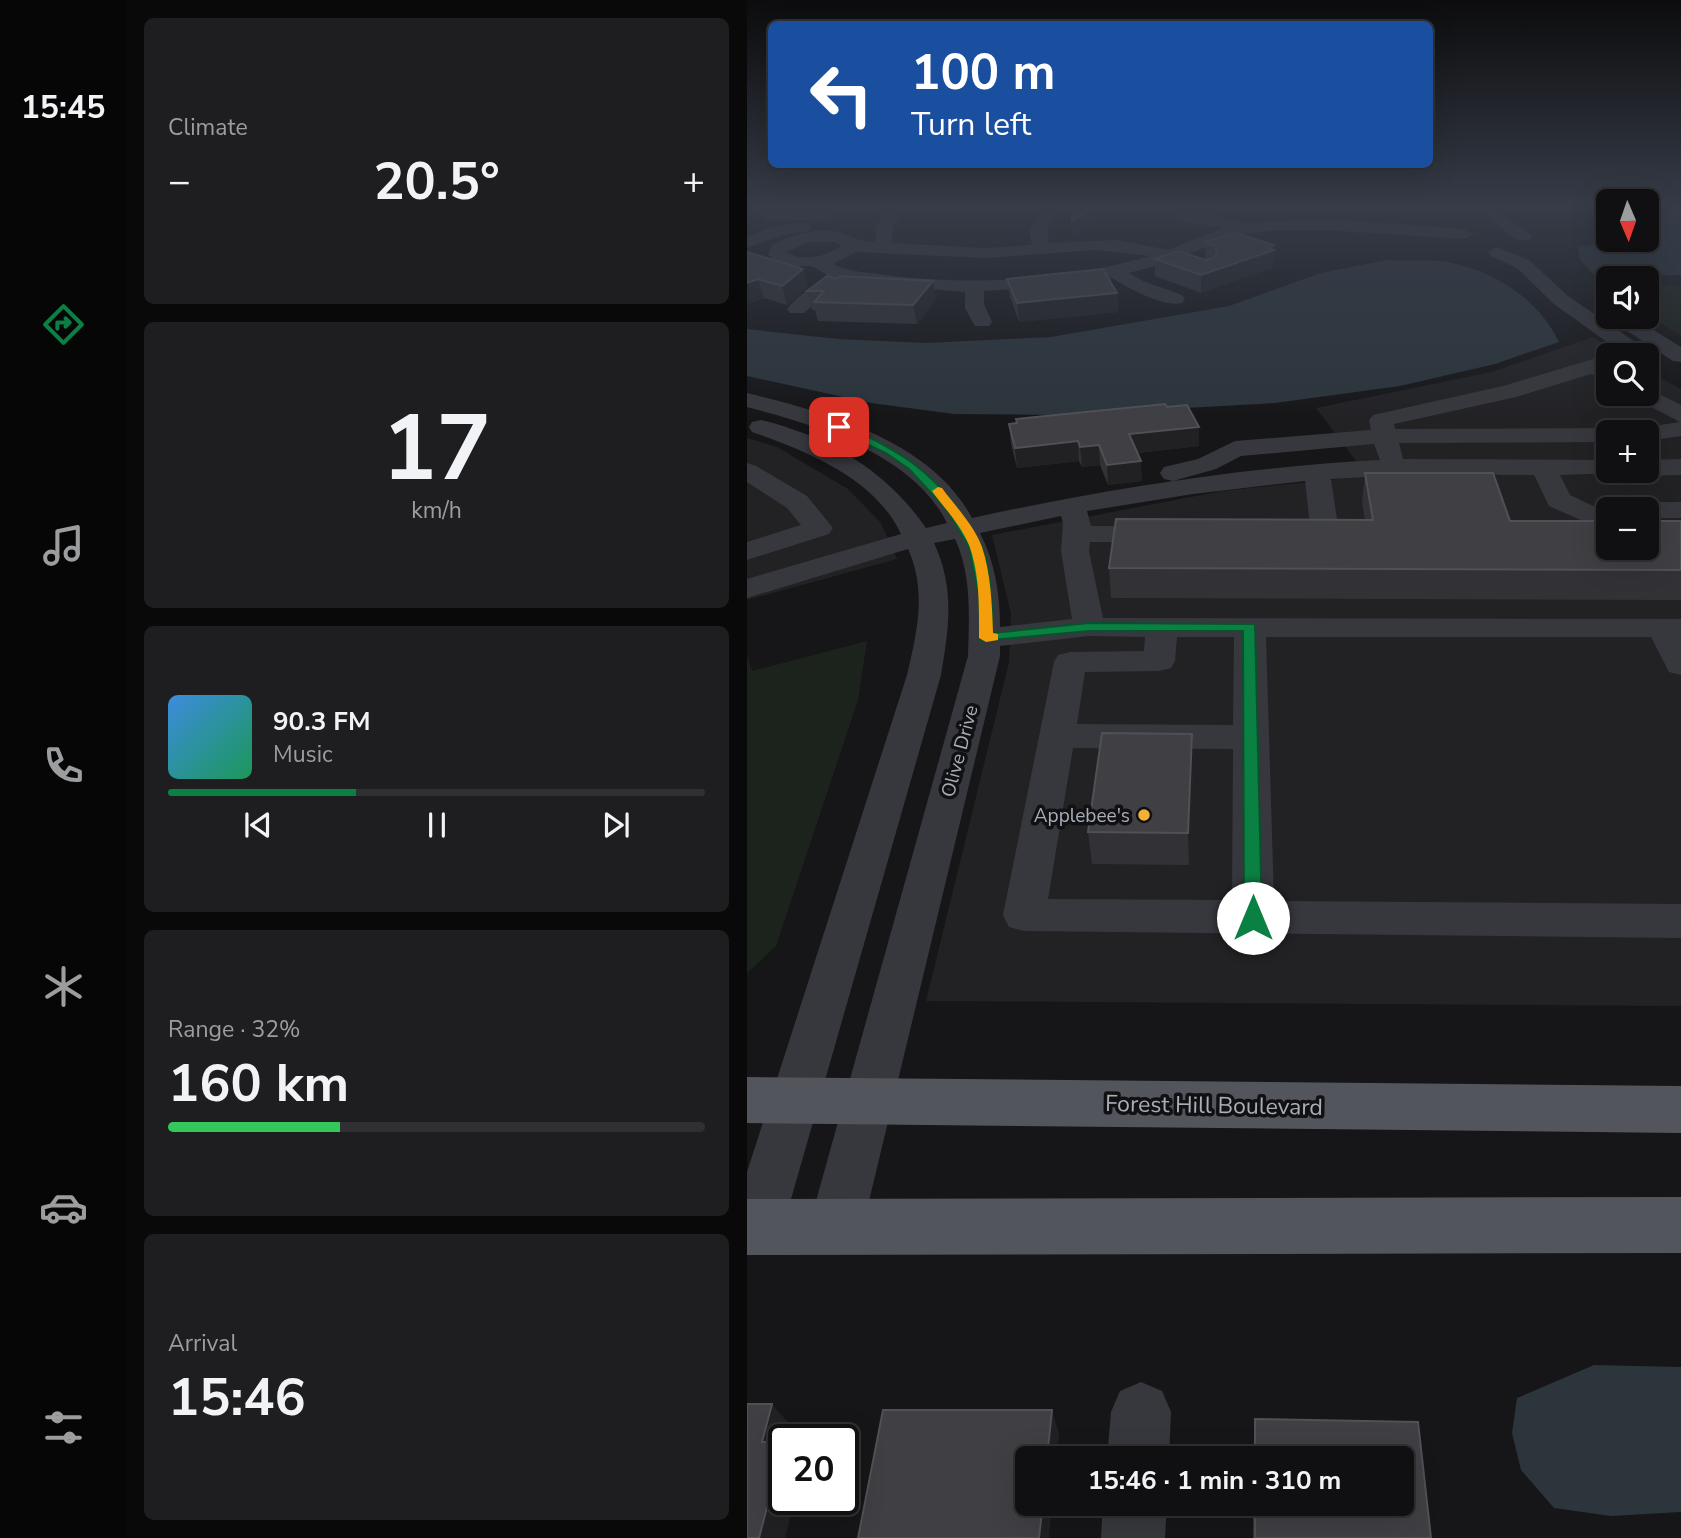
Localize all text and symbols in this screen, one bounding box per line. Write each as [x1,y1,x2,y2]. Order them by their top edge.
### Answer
text: 100 m [911,39,1055,106]
icon: left [796,49,887,140]
text: 15:45 [21,86,105,129]
text: Turn left [911,103,1031,146]
text: Climate [168,112,248,143]
text: 20.5° [373,146,500,217]
text: − [168,156,191,207]
text: + [682,156,705,207]
north arrow [1596,189,1659,252]
map controls [1596,189,1659,560]
button: sound [1596,266,1659,329]
icon: directions [39,300,88,349]
button: search [1596,343,1659,406]
text: 17 [382,387,491,511]
pin [809,397,869,457]
icon: arrive [820,408,858,446]
button: + [1596,420,1659,483]
text: km/h [411,495,462,526]
button: − [1596,497,1659,560]
icon: music [39,521,88,570]
street label: Olive Drive [935,702,985,800]
text: 90.3 FM [273,704,370,739]
text: Music [273,739,333,770]
icon: phone [39,741,88,790]
place label: Applebee's [1034,803,1130,829]
icon: previous [239,806,277,844]
icon: pause [418,806,456,844]
icon: next [597,806,635,844]
marker: Applebee's [1136,807,1152,823]
position arrow [1216,881,1290,955]
icon: climate [39,962,88,1011]
text: Range · 32% [168,1014,300,1045]
text: 160 km [168,1048,349,1119]
street label: Forest Hill Boulevard [1105,1088,1323,1123]
icon: car [39,1183,88,1232]
text: Arrival [168,1328,237,1359]
text: 15:46 [168,1362,306,1433]
icon: filters [39,1403,88,1452]
speed limit sign: 20 [768,1424,859,1515]
text: 15:46 · 1 min · 310 m [1088,1463,1341,1498]

